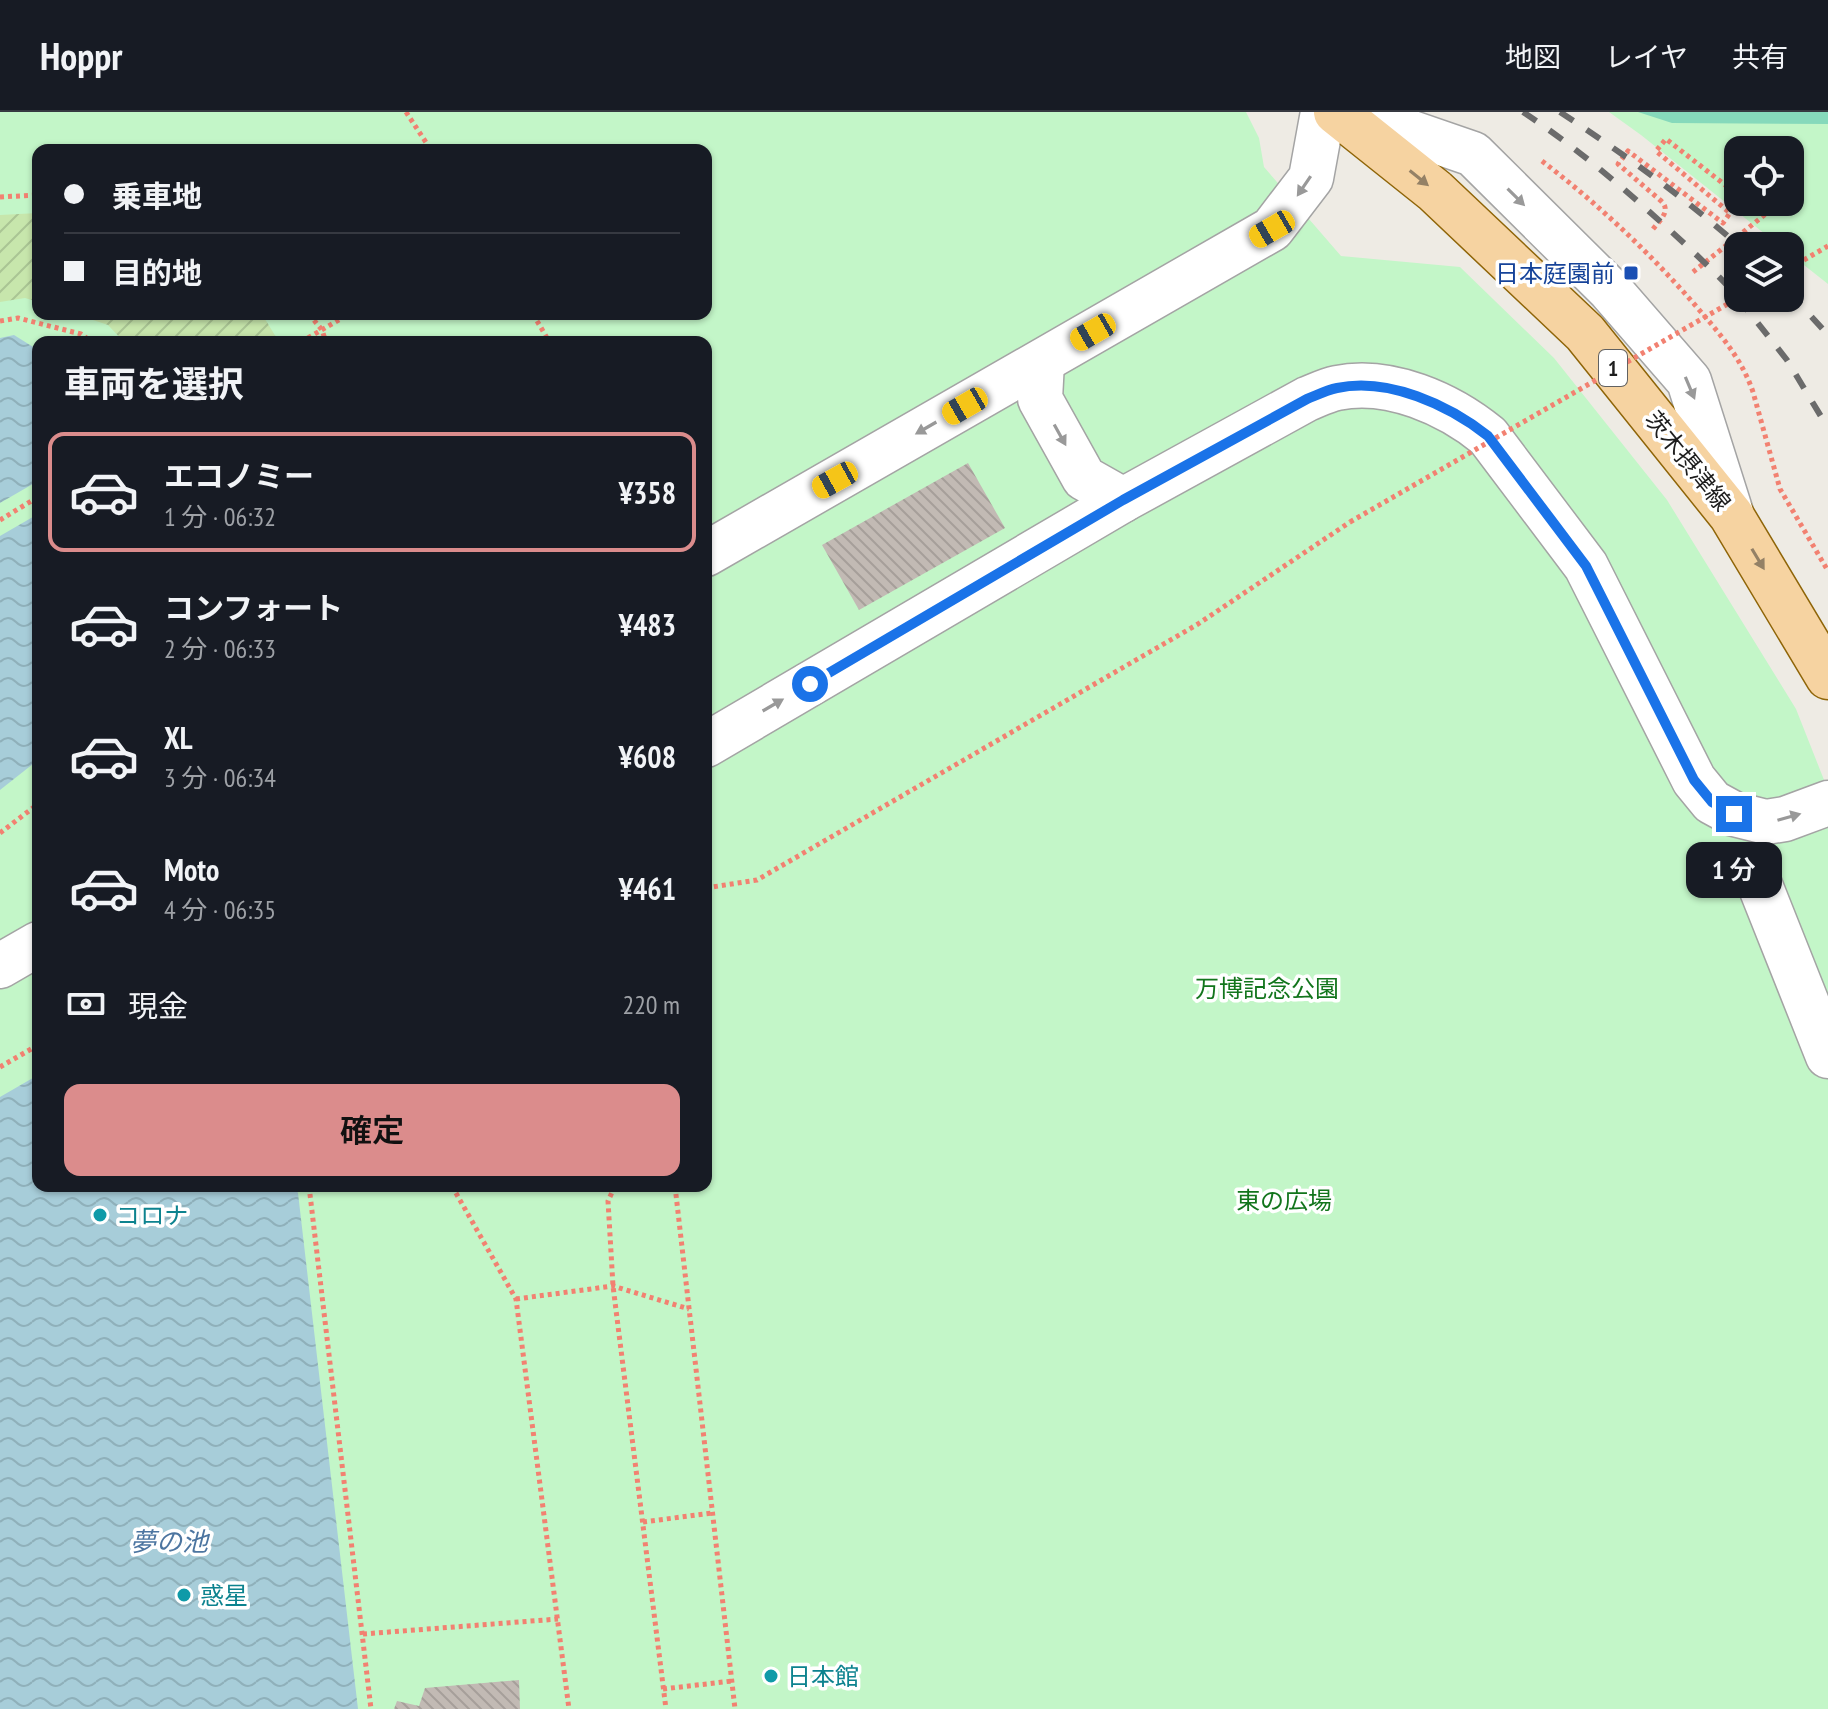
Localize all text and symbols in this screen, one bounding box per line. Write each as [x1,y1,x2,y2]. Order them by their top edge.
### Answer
text: Hoppr [40,31,122,80]
text: 地図 [1505,38,1561,75]
text: レイヤ [1605,38,1688,75]
text: 共有 [1732,38,1788,75]
map controls [1724,136,1804,312]
button: locate [1724,136,1804,216]
one-way arrow [1409,169,1429,186]
text: 乗車地 [112,176,202,215]
one-way arrow [1296,176,1311,197]
one-way arrow [1506,187,1525,205]
car [1245,207,1299,251]
button: layers [1724,232,1804,312]
text: 目的地 [112,253,202,292]
place label: 日本庭園前 [1495,258,1615,289]
marker: 日本庭園前 [1622,264,1640,282]
car [1066,310,1120,354]
road number: 1 [1599,350,1627,386]
text: 車両を選択 [64,360,244,407]
one-way arrow [1683,377,1696,400]
car [938,384,992,428]
street label: 茨木摂津線 [1638,405,1738,517]
one-way arrow [915,421,937,435]
one-way arrow [1053,424,1067,446]
icon: car [68,456,140,528]
text: エコノミー [164,456,314,495]
car [808,458,862,502]
text: ¥358 [619,473,676,512]
text: 1 分 · 06:32 [164,500,276,533]
one-way arrow [1750,548,1764,570]
icon: car [68,588,140,660]
text: コンフォート [164,588,343,627]
text: ¥483 [619,605,676,644]
text: 2 分 · 06:33 [164,632,276,665]
route start [792,666,828,702]
one-way arrow [762,698,784,712]
text: XL [164,718,193,757]
icon: car [68,720,140,792]
text: ¥608 [619,737,676,776]
text: 3 分 · 06:34 [164,761,276,794]
route end [1716,796,1752,832]
one-way arrow [1776,810,1801,822]
callout: 1 分 [1686,842,1782,898]
text: Moto [164,850,219,889]
icon: car [68,852,140,924]
text: 1 分 [1712,853,1756,886]
text: ¥461 [619,869,676,908]
text: 4 分 · 06:35 [164,893,276,926]
park label: 万博記念公園 [1195,973,1339,1004]
icon: cash [64,982,108,1026]
text: 現金 [128,986,188,1025]
text: 220 m [622,988,680,1021]
button: 確定 [64,1084,680,1176]
park label: 東の広場 [1236,1185,1332,1216]
place label: コロナ [116,1200,188,1231]
marker: コロナ [91,1206,109,1224]
water label: 夢の池 [130,1525,211,1558]
place label: 惑星 [200,1580,248,1611]
marker: 惑星 [175,1586,193,1604]
place label: 日本館 [787,1661,859,1692]
marker: 日本館 [762,1667,780,1685]

